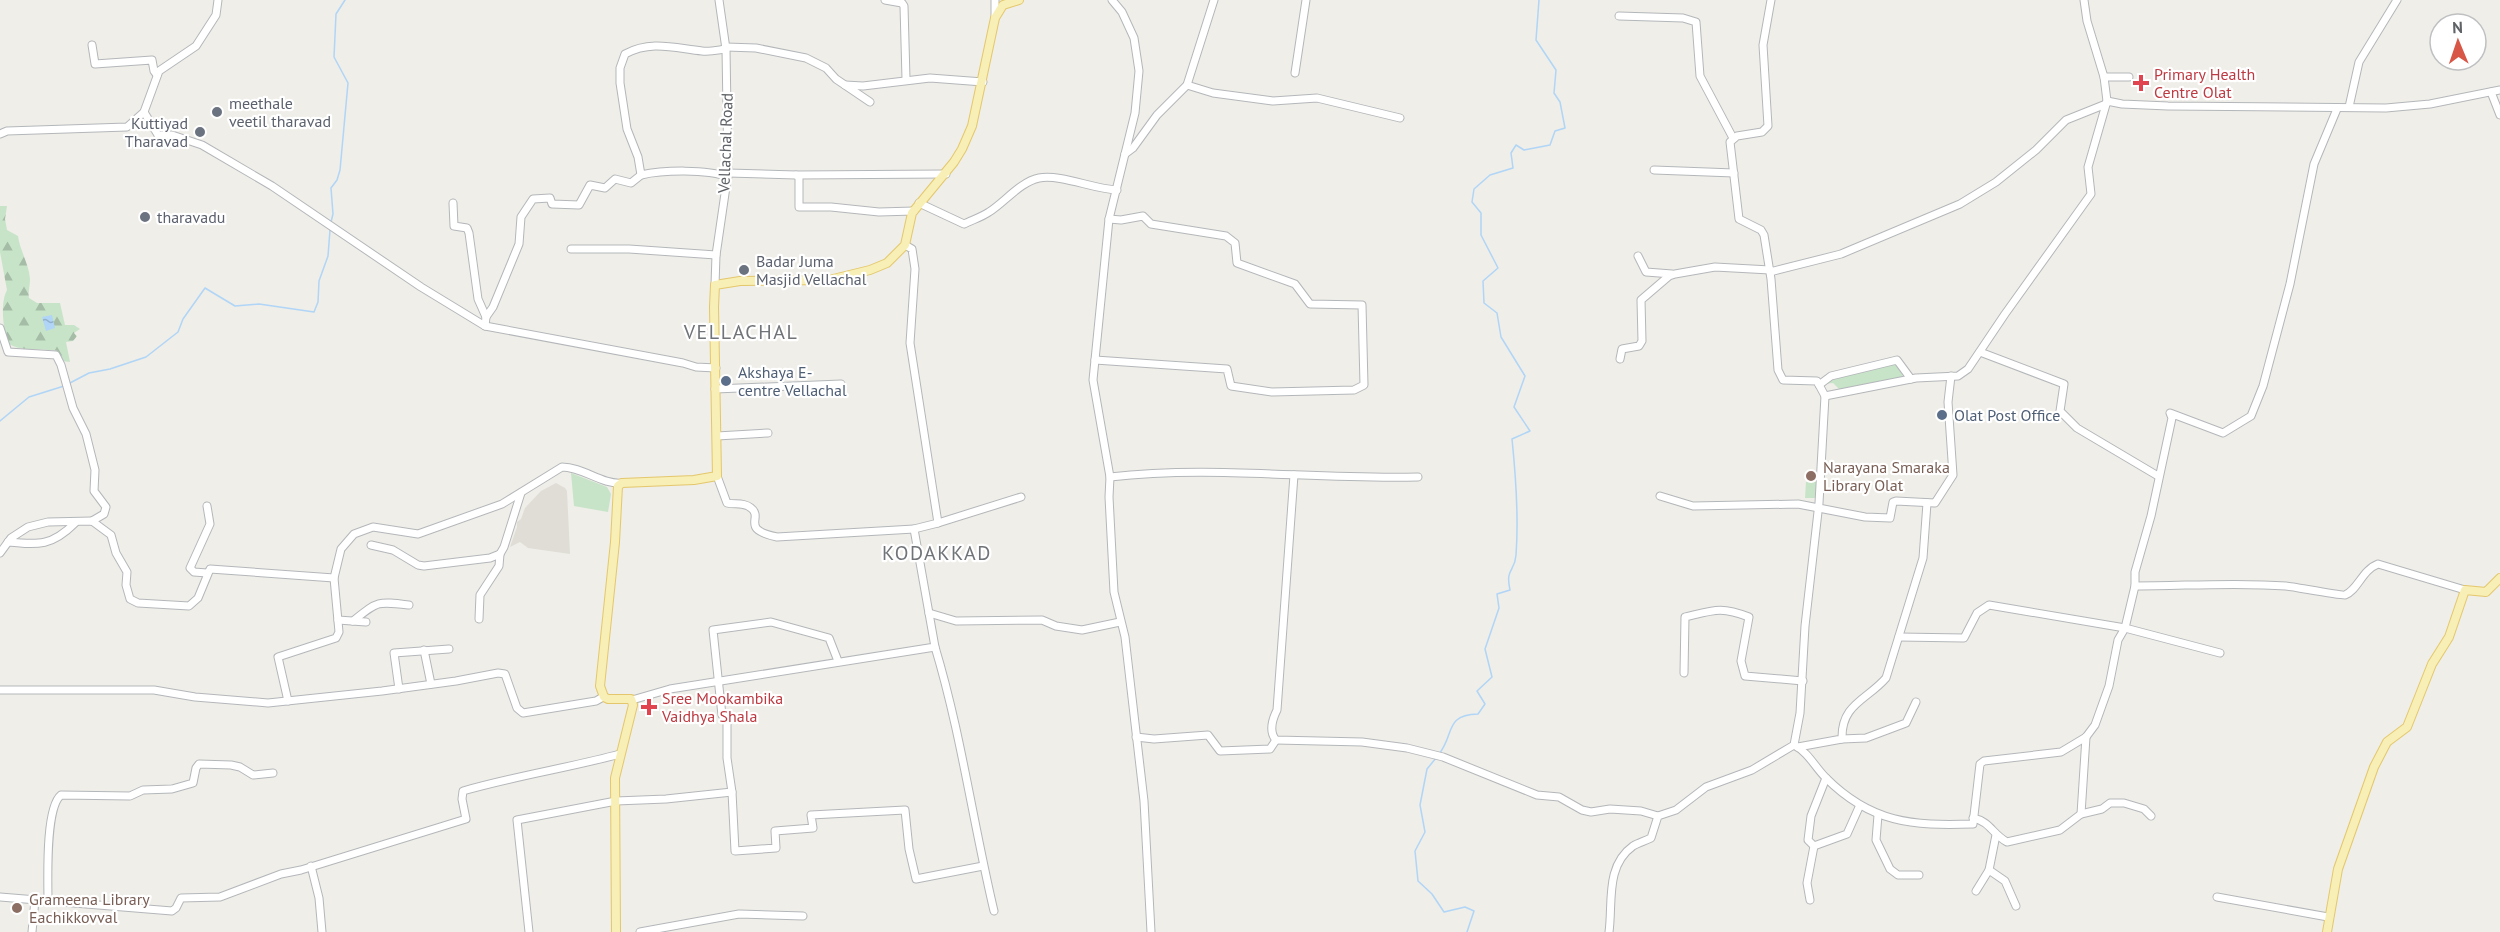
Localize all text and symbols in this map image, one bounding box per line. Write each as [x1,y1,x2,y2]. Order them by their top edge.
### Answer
north arrow [2428,12,2488,72]
text: N [2452,17,2463,37]
place label: Primary Health Centre Olat [2154,64,2255,102]
marker: Primary Health Centre Olat [2132,74,2150,92]
place label: meethale veetil tharavad [229,93,331,131]
street label: Vellachal Road [713,93,737,194]
marker: meethale veetil tharavad [210,105,224,119]
place label: Kuttiyad Tharavad [125,113,188,151]
marker: Kuttiyad Tharavad [193,125,207,139]
place label: tharavadu [157,207,225,227]
marker: tharavadu [138,210,152,224]
place label: Badar Juma Masjid Vellachal [756,251,867,289]
marker: Badar Juma Masjid Vellachal [737,263,751,277]
district label: VELLACHAL [683,319,798,345]
place label: Akshaya E- centre Vellachal [738,362,847,400]
marker: Akshaya E- centre Vellachal [719,374,733,388]
place label: Olat Post Office [1954,405,2060,425]
marker: Olat Post Office [1935,408,1949,422]
place label: Narayana Smaraka Library Olat [1823,457,1950,495]
marker: Narayana Smaraka Library Olat [1804,469,1818,483]
district label: KODAKKAD [882,540,992,566]
place label: Sree Mookambika Vaidhya Shala [661,688,783,726]
marker: Sree Mookambika Vaidhya Shala [640,698,658,716]
place label: Grameena Library Eachikkovval [29,889,150,927]
marker: Grameena Library Eachikkovval [10,901,24,915]

